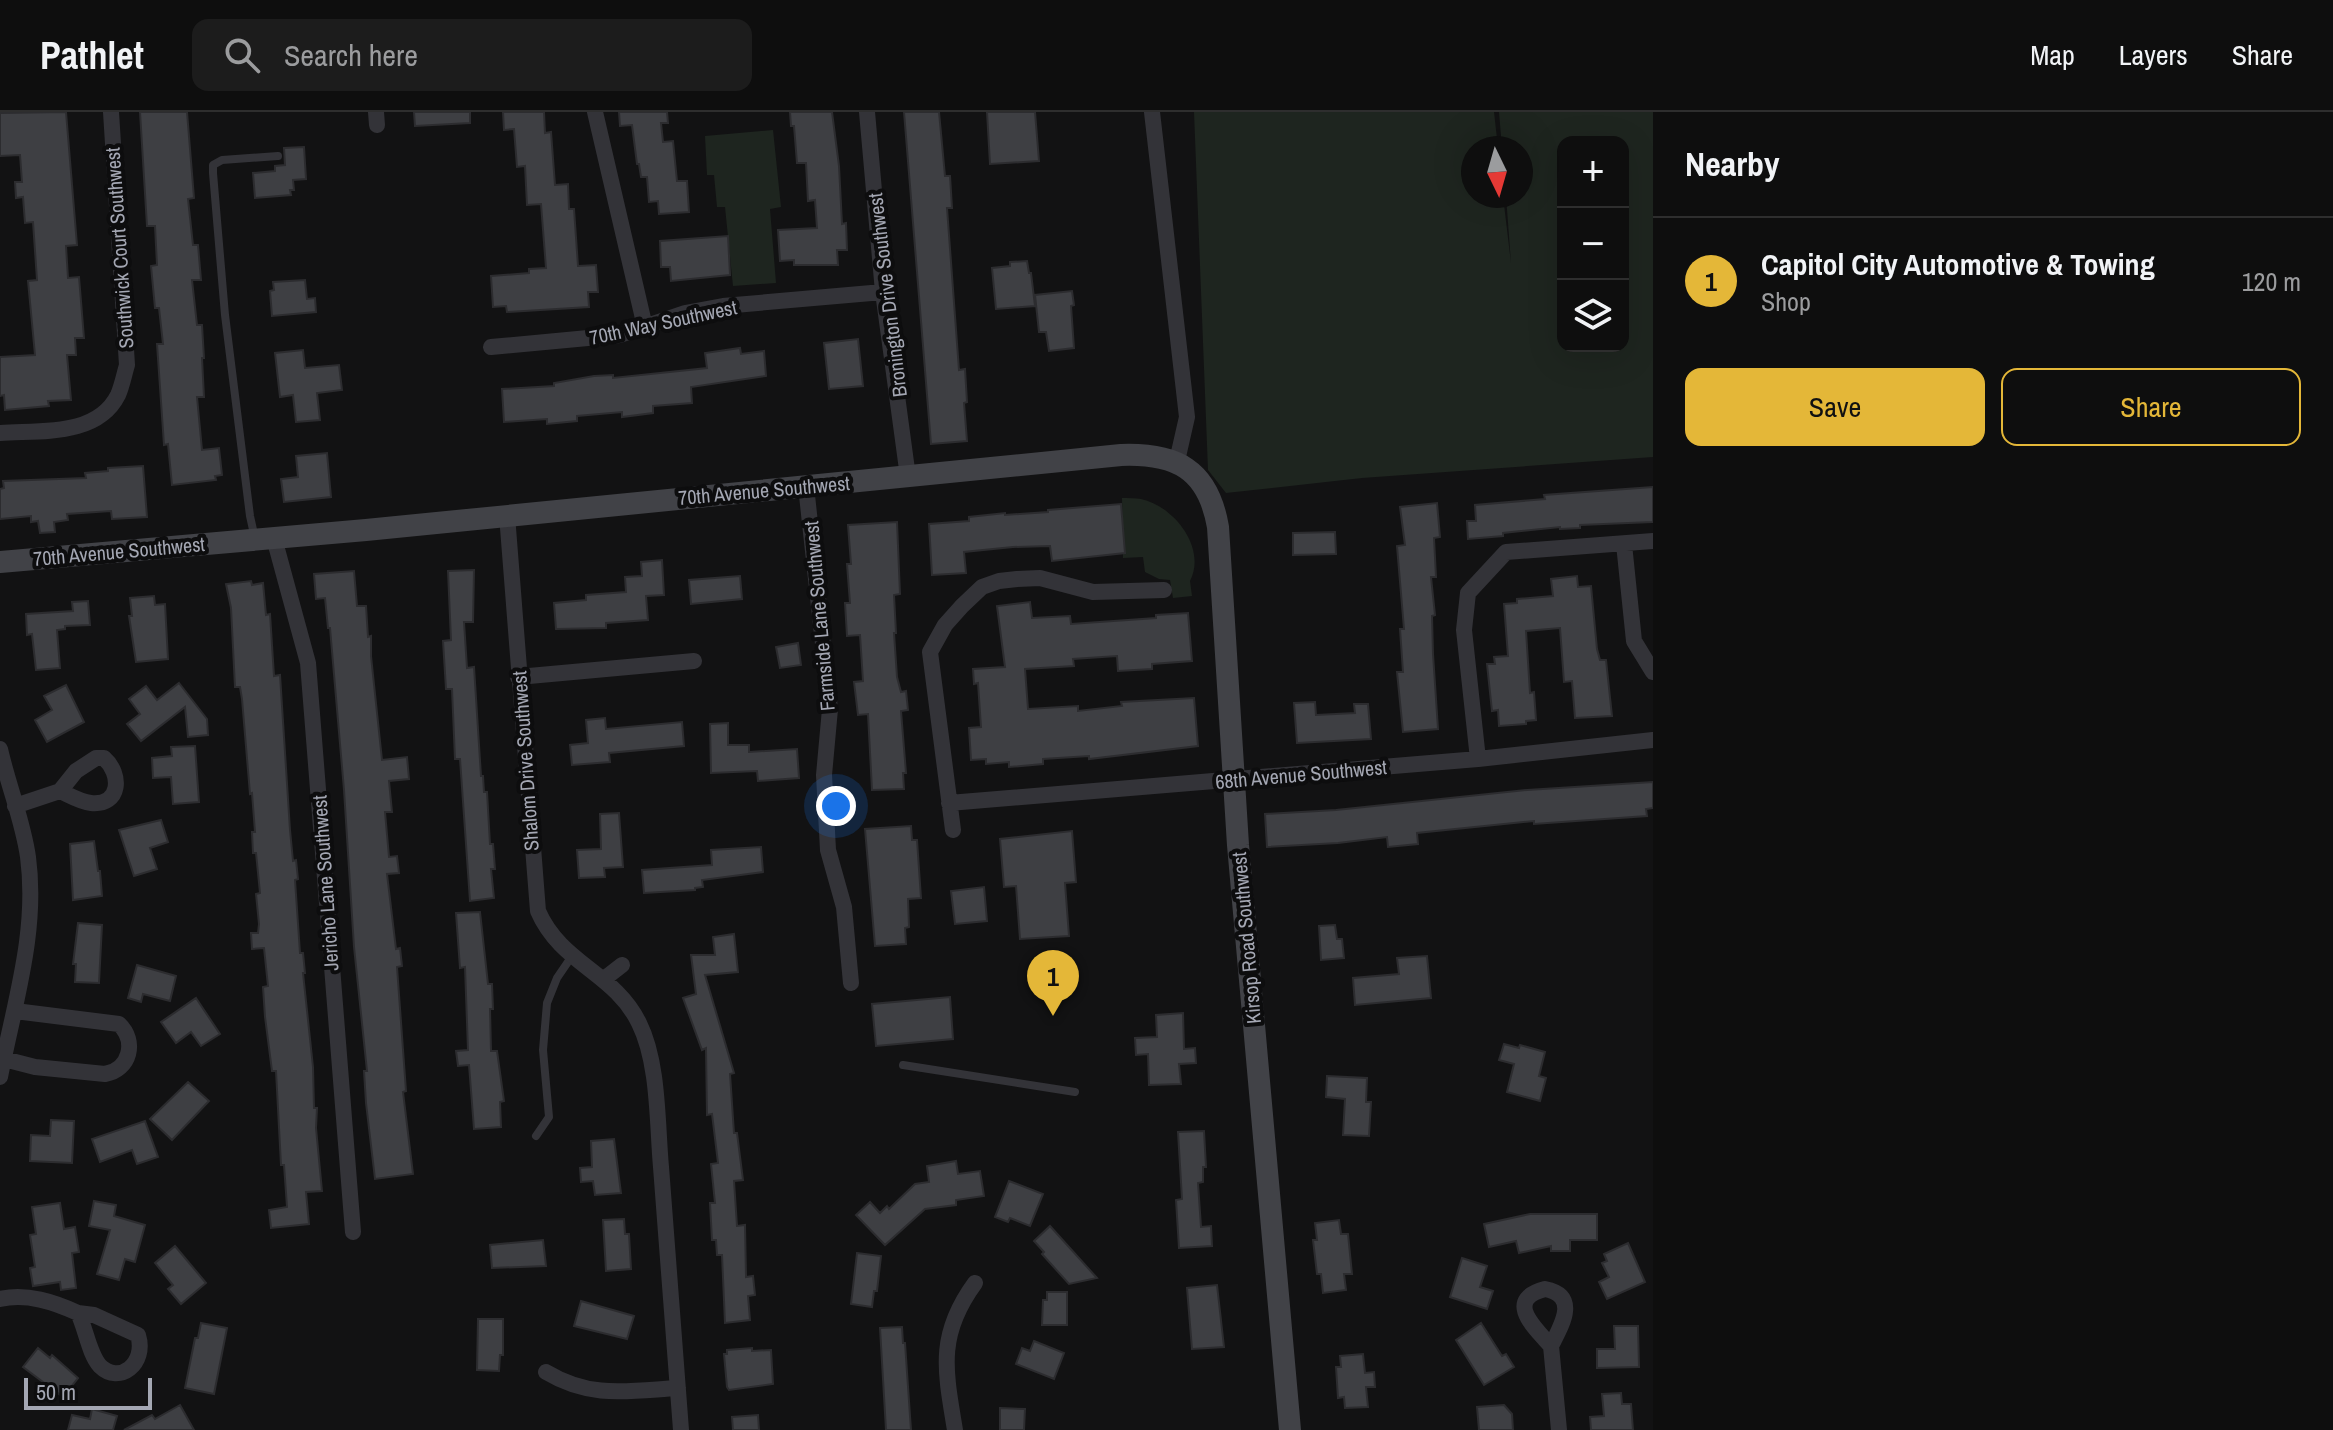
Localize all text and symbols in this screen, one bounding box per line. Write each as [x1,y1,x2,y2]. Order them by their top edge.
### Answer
search box [192,19,752,91]
text: Pathlet [40,30,144,81]
icon: search [220,33,264,77]
text: Search here [284,35,418,75]
text: Map [2030,36,2075,74]
text: Layers [2119,36,2188,74]
text: Share [2232,36,2293,74]
north arrow [1461,136,1533,208]
map controls [1557,136,1629,352]
button: + [1557,136,1629,208]
text: Nearby [1685,141,1780,187]
street label: Southwick Court Southwest [98,146,139,349]
street label: Bronington Drive Southwest [861,191,913,398]
button: − [1557,208,1629,280]
text: Capitol City Automotive & Towing [1761,244,2155,284]
text: 1 [1705,264,1717,299]
text: 120 m [2242,264,2301,299]
button: layers [1557,280,1629,352]
text: Shop [1761,284,1811,319]
street label: 70th Way Southwest [587,293,740,351]
button: Save [1685,368,1985,446]
button: Share [2001,368,2301,446]
street label: 70th Avenue Southwest [677,469,851,511]
street label: Farmside Lane Southwest [797,519,841,712]
street label: 70th Avenue Southwest [32,530,206,572]
street label: Shalom Drive Southwest [505,670,545,852]
street label: 68th Avenue Southwest [1214,753,1388,795]
your location [816,786,856,826]
street label: Jericho Lane Southwest [305,794,345,972]
street label: Kirsop Road Southwest [1225,851,1267,1025]
pin: 1 [1027,950,1079,1016]
scale bar [24,1374,152,1410]
text: 50 m [36,1377,76,1407]

